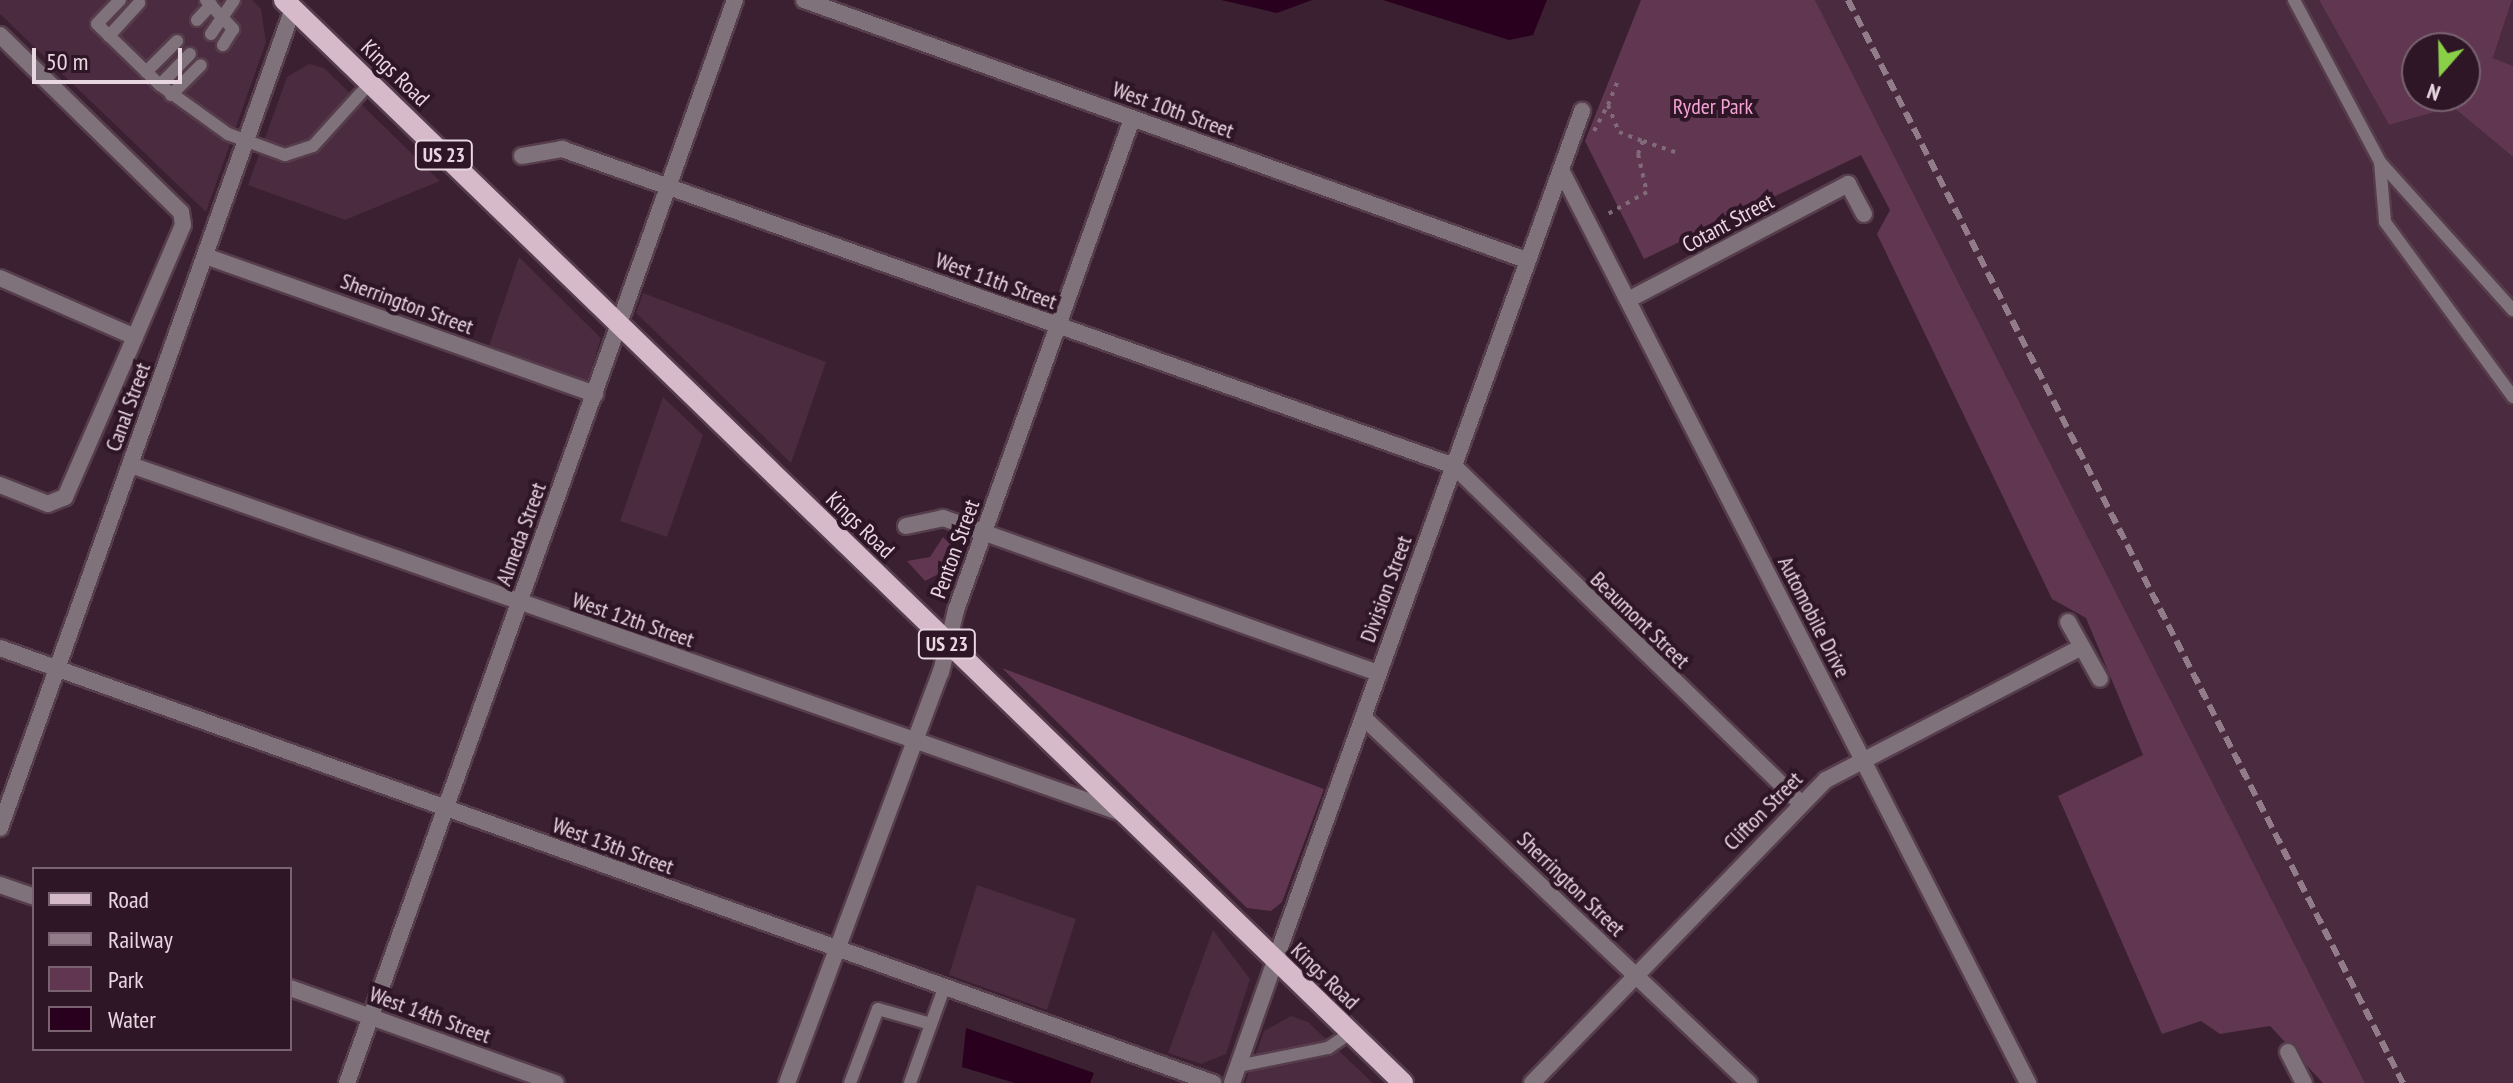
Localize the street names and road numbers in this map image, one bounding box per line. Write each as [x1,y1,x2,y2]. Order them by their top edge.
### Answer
street label: Kings Road [355,34,435,112]
street label: West 10th Street [1109,76,1237,144]
road number: US 23 [414,139,474,171]
street label: Cotant Street [1678,188,1778,258]
street label: West 11th Street [932,247,1060,315]
street label: Sherrington Street [337,268,477,340]
street label: Canal Street [100,359,156,455]
street label: Almeda Street [490,479,552,589]
street label: Kings Road [820,486,900,564]
street label: Penton Street [925,496,985,602]
street label: Division Street [1355,532,1417,646]
street label: Automobile Drive [1772,552,1856,682]
street label: Beaumont Street [1585,566,1695,674]
street label: West 12th Street [569,587,697,653]
road number: US 23 [917,628,977,660]
street label: Clifton Street [1718,766,1808,856]
street label: West 13th Street [549,812,677,880]
street label: Sherrington Street [1512,826,1630,942]
street label: Kings Road [1285,937,1365,1015]
street label: West 14th Street [366,981,494,1049]

